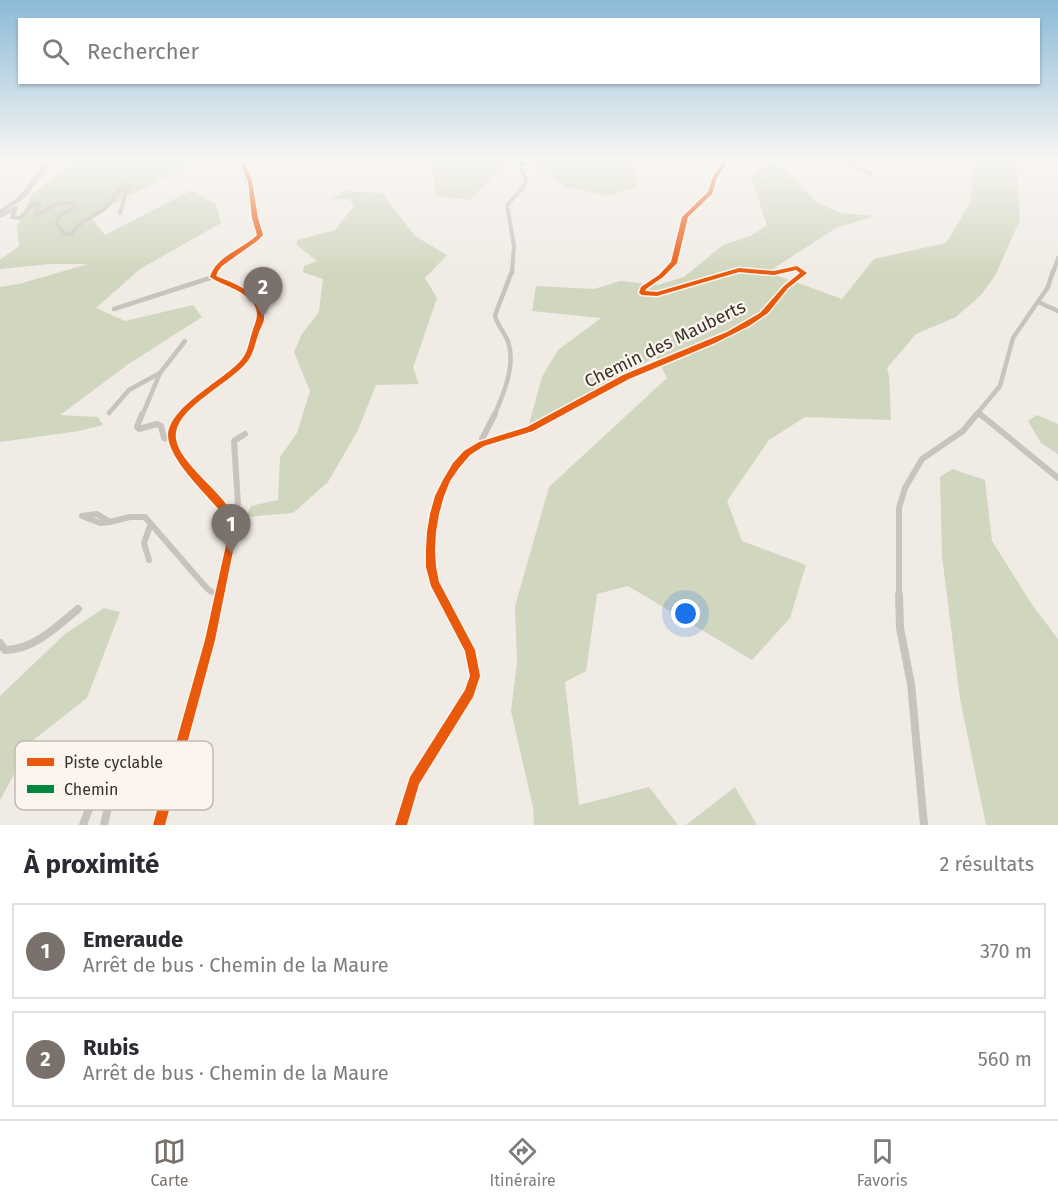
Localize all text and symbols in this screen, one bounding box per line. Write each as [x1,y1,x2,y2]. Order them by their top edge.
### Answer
search box [18,18,1040,84]
icon: search [39,35,72,68]
text: Rechercher [87,38,199,65]
pin: 2 [244,268,282,317]
street label: Chemin des Mauberts [581,295,749,393]
pin: 1 [212,504,250,554]
your location [671,599,700,628]
legend [15,741,213,810]
text: Piste cyclable [64,753,163,772]
text: Chemin [64,780,119,799]
text: À proximité [24,849,159,880]
text: 2 résultats [939,852,1034,876]
text: Emeraude [83,926,183,953]
text: 1 [41,939,50,963]
text: 370 m [980,939,1032,963]
text: Arrêt de bus · Chemin de la Maure [83,953,389,977]
text: Rubis [83,1034,139,1061]
text: 2 [40,1047,51,1071]
text: 560 m [978,1047,1032,1071]
text: Arrêt de bus · Chemin de la Maure [83,1061,389,1085]
tab: Carte [151,1135,188,1190]
tab: Itinéraire [489,1135,556,1190]
tab: Favoris [857,1135,907,1190]

